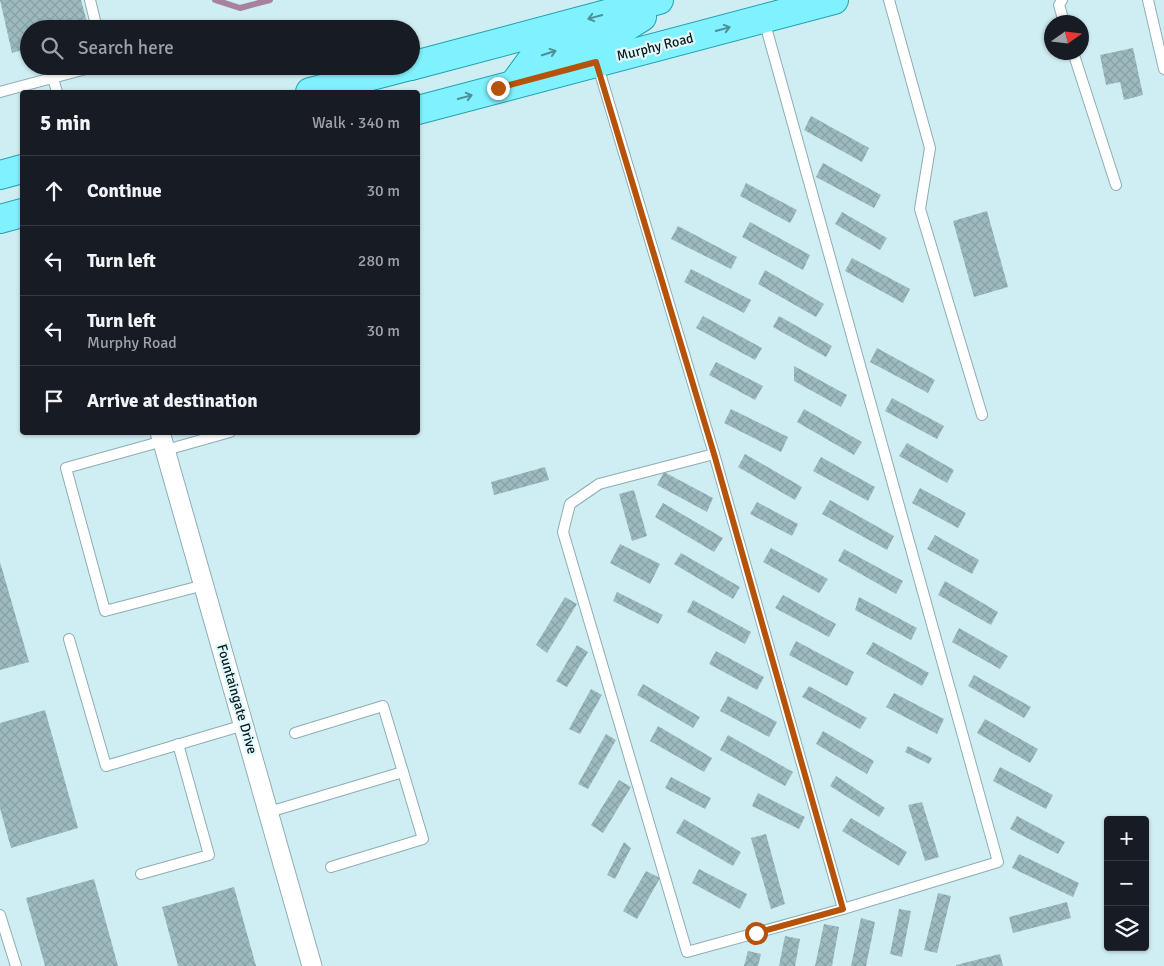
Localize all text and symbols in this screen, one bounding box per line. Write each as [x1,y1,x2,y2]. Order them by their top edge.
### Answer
one-way arrow [588,13,604,22]
north arrow [1044,15,1089,60]
search box [20,20,420,75]
one-way arrow [715,24,731,33]
street label: Murphy Road [615,29,695,65]
icon: search [38,34,66,62]
text: Search here [78,36,174,60]
one-way arrow [541,48,556,57]
route end [487,77,510,100]
one-way arrow [456,92,472,101]
text: 5 min [40,110,91,136]
text: Walk · 340 m [312,113,400,133]
icon: ahead [40,177,68,205]
text: Continue [87,179,162,203]
text: 30 m [366,181,400,201]
icon: left [40,247,68,275]
text: Turn left [87,249,156,273]
text: 280 m [358,251,400,271]
text: Turn left [87,309,156,333]
icon: left [40,317,68,345]
text: 30 m [366,321,400,341]
text: Murphy Road [87,333,177,353]
icon: arrive [40,387,68,415]
text: Arrive at destination [87,389,258,413]
street label: Fountaingate Drive [213,642,261,756]
map controls [1104,816,1149,951]
button: + [1104,816,1149,861]
button: − [1104,861,1149,906]
button: layers [1104,906,1149,951]
route start [745,922,768,945]

